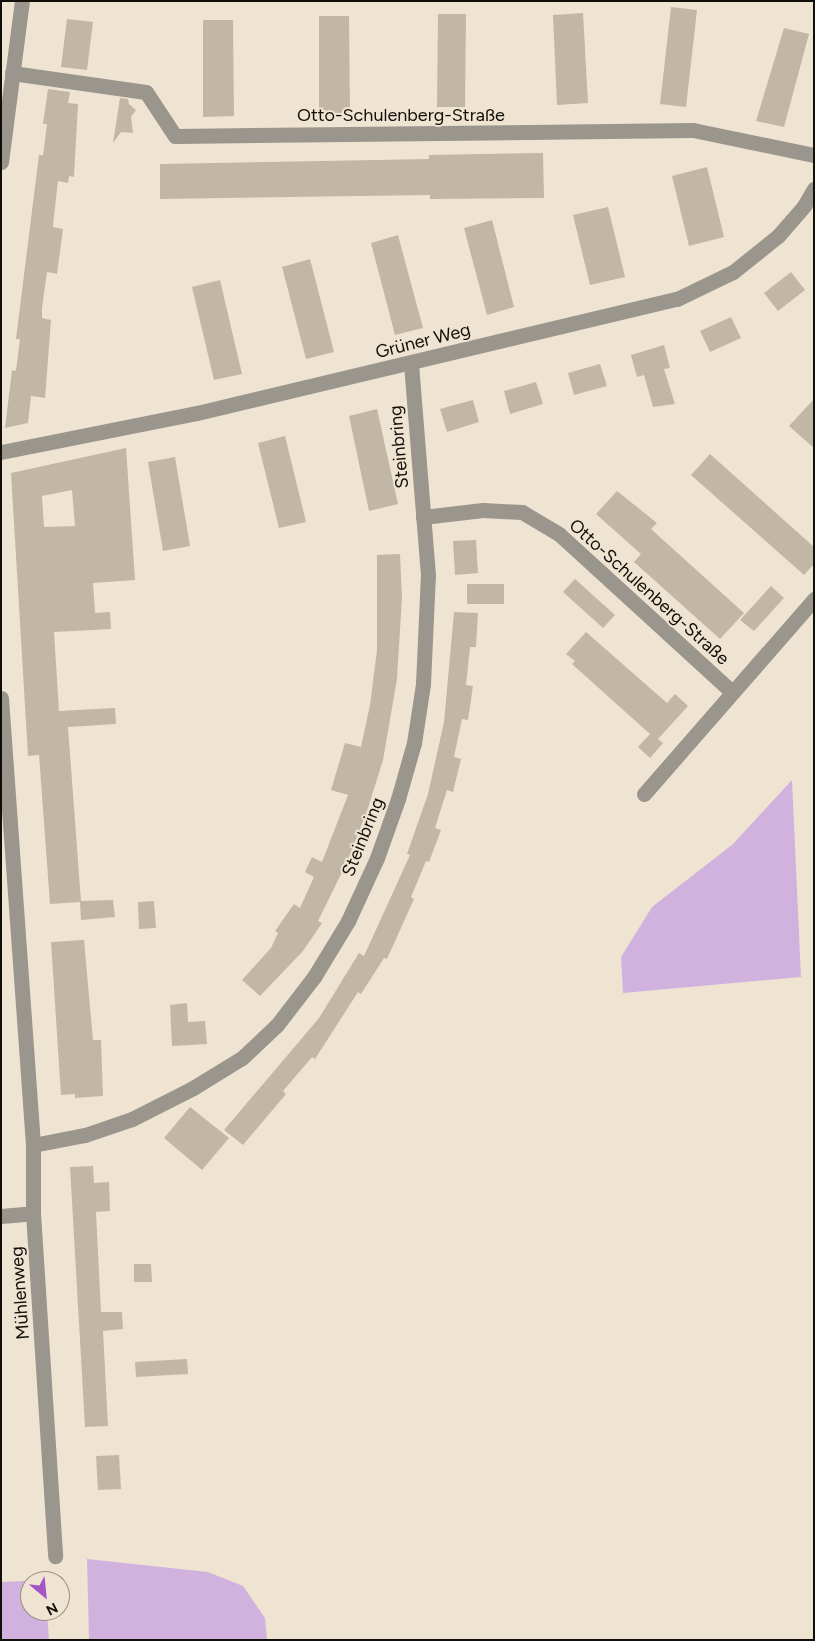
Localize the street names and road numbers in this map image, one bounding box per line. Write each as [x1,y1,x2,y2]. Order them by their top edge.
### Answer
street label: Otto-Schulenberg-Straße [297,104,505,126]
street label: Grüner Weg [373,319,473,363]
street label: Steinbring [385,405,413,489]
street label: Otto-Schulenberg-Straße [565,514,733,670]
street label: Steinbring [337,794,389,880]
street label: Mühlenweg [6,1246,34,1340]

